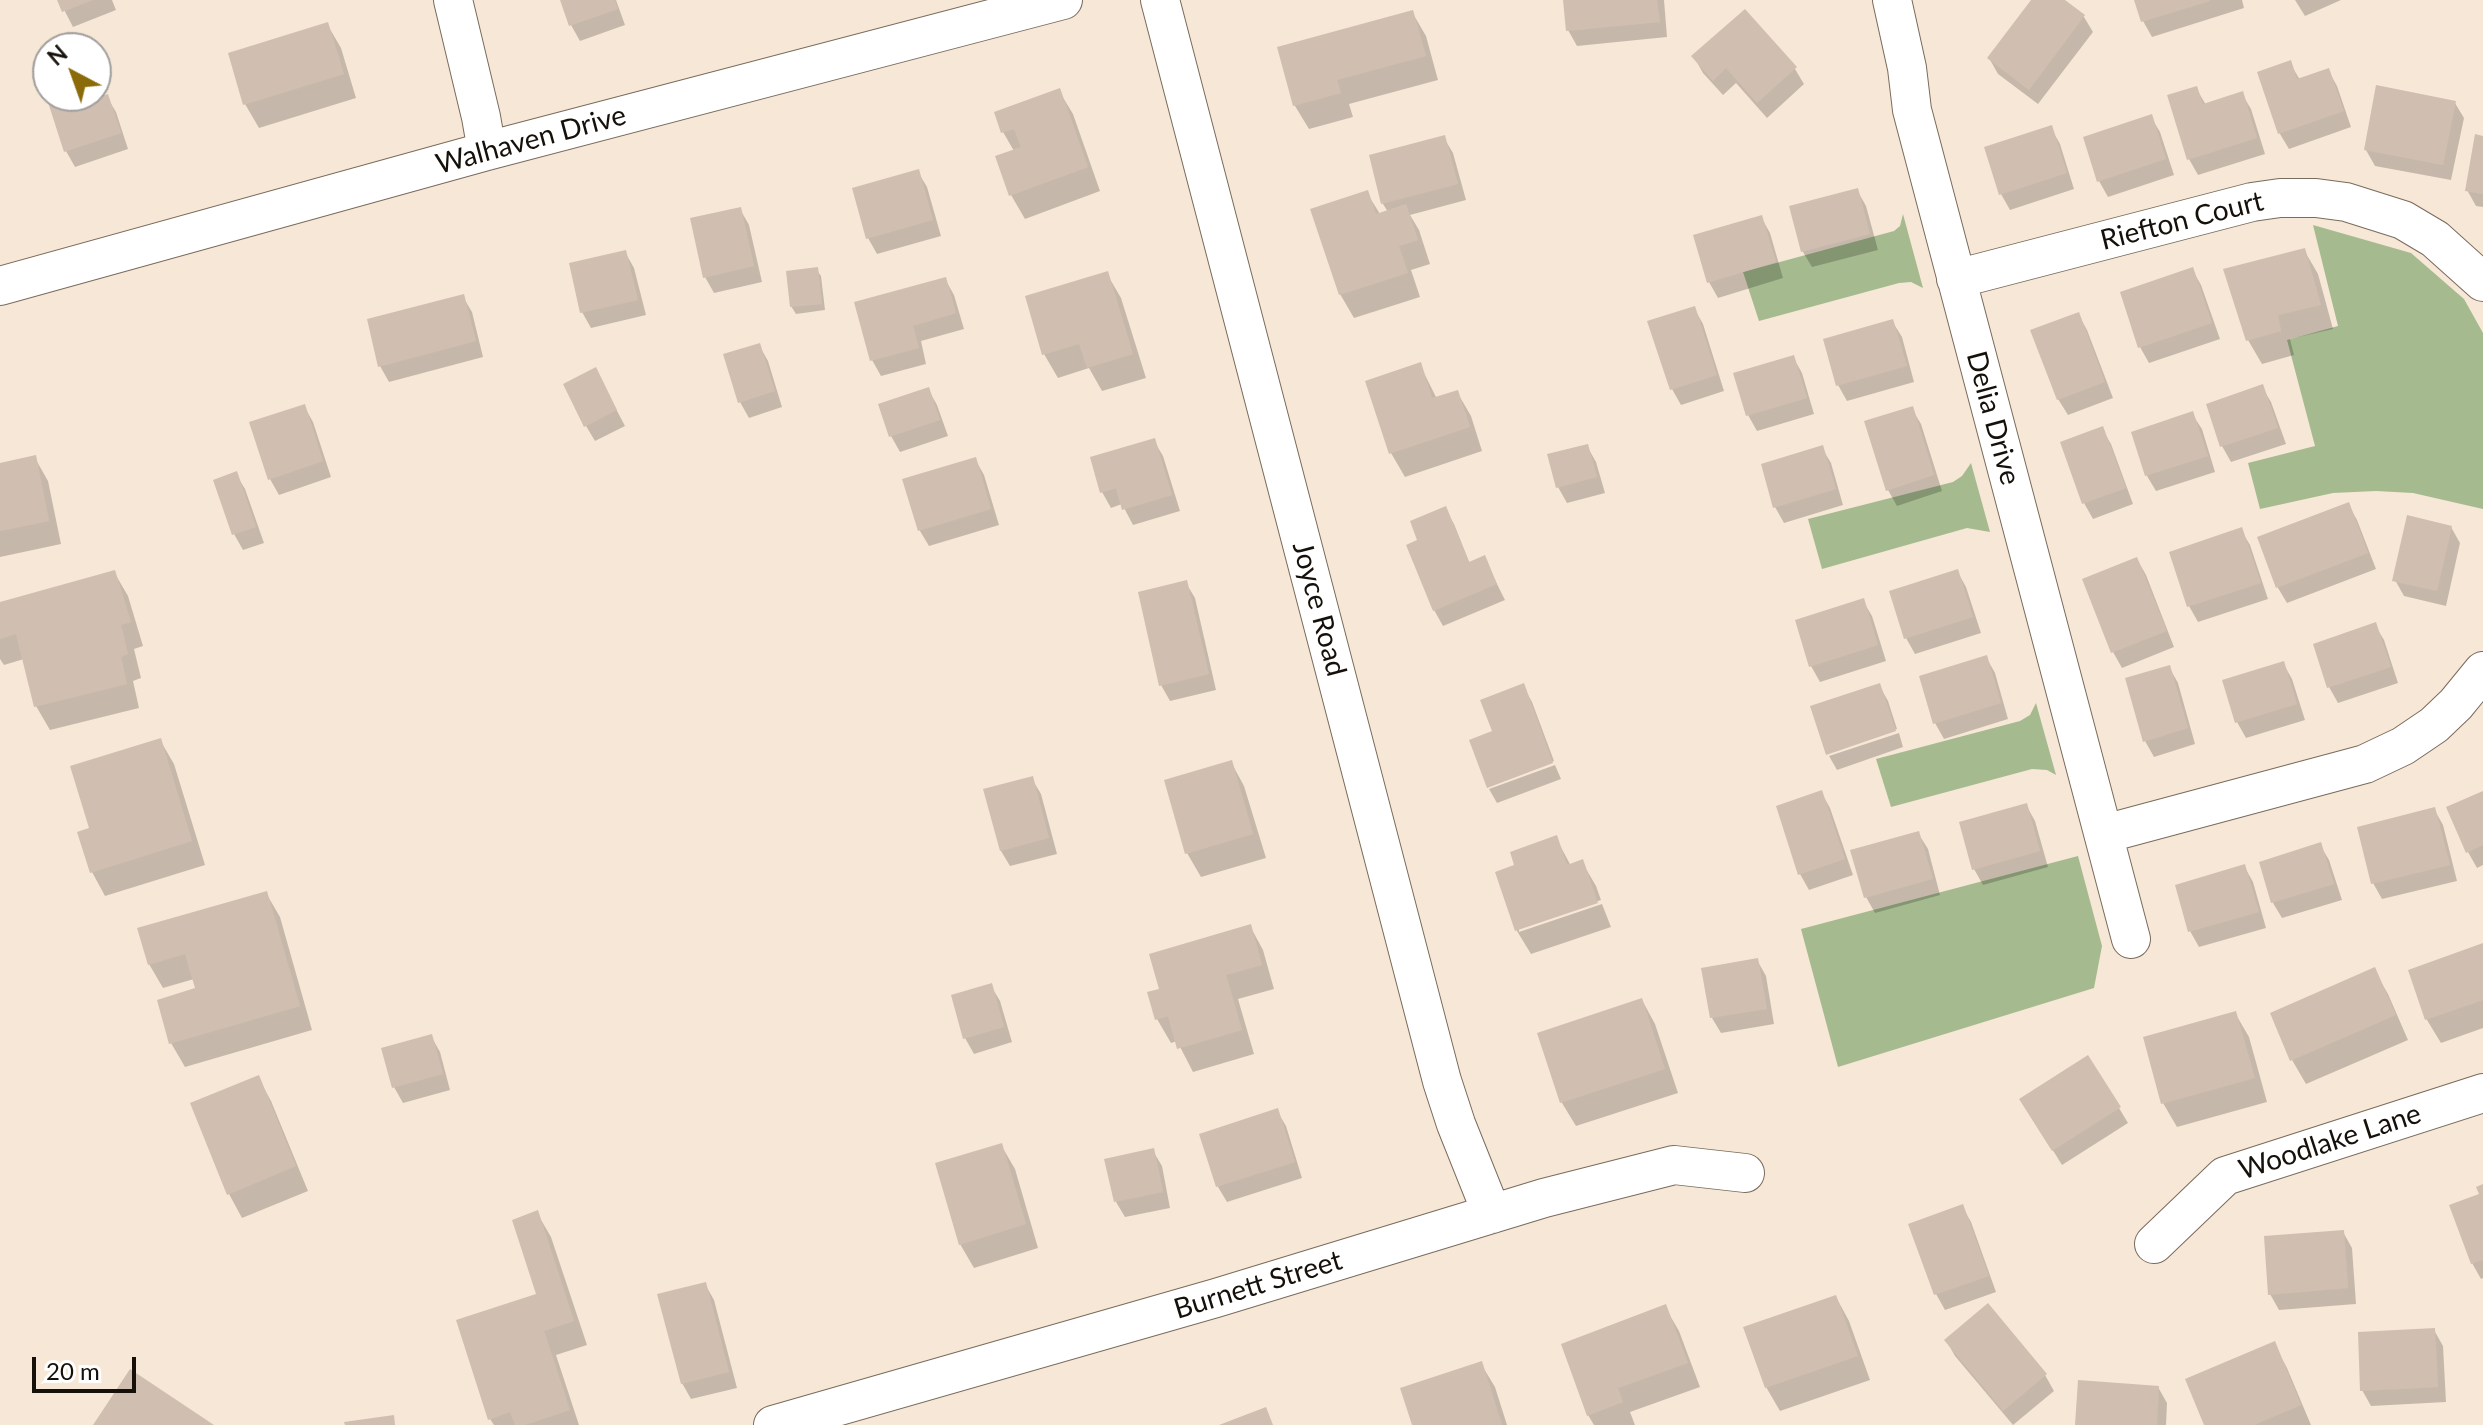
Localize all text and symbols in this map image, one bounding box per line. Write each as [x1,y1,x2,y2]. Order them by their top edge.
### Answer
north arrow [32,32,112,112]
text: N [42,39,72,71]
street label: Walhaven Drive [432,98,630,182]
street label: Riefton Court [2097,185,2267,257]
street label: Delia Drive [1959,347,2027,489]
street label: Joyce Road [1285,538,1353,680]
street label: Woodlake Lane [2235,1097,2425,1187]
street label: Burnett Street [1170,1244,1346,1326]
scale bar [36,1341,140,1391]
text: 20 m [46,1356,100,1385]

